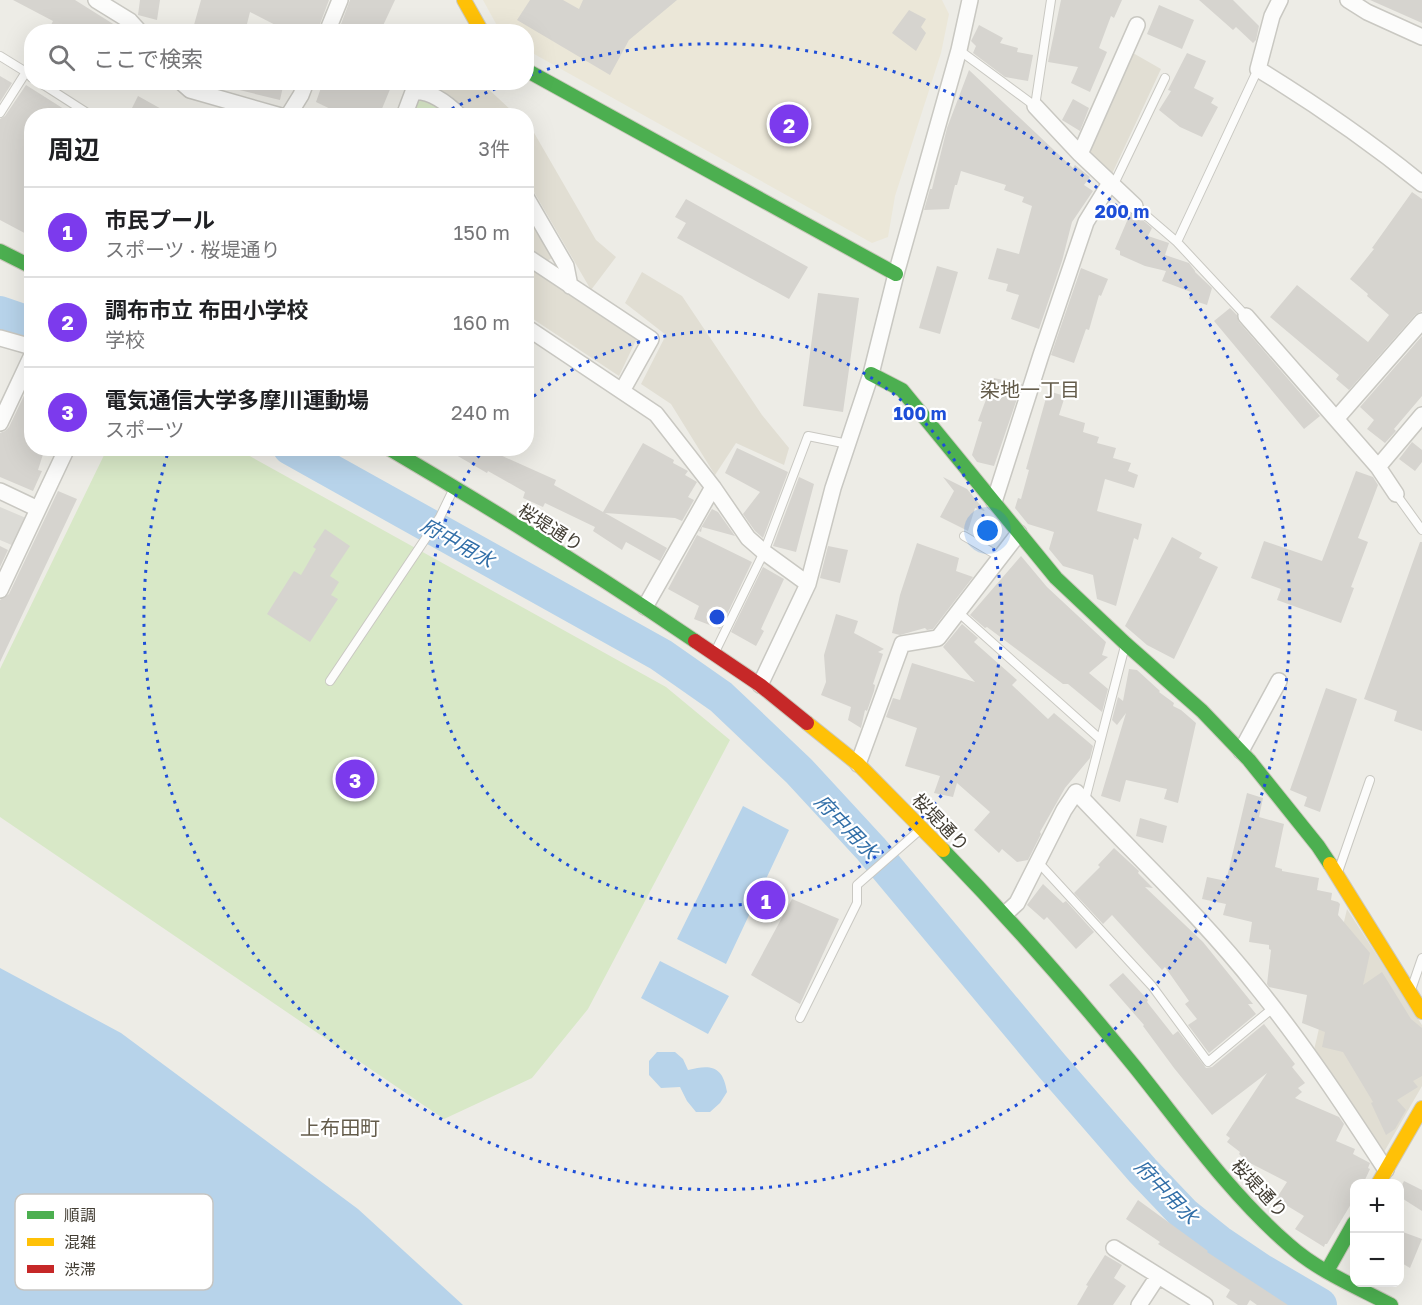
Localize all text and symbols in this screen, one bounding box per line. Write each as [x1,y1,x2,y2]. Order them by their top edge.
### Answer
search box [24,24,534,90]
icon: search [45,41,78,74]
text: ここで検索 [93,45,203,72]
pin: 2 [770,102,808,146]
text: 周辺 [48,134,100,165]
text: 3件 [478,136,510,160]
text: 200 m [1095,200,1149,222]
text: 市民プール [105,206,215,233]
text: 1 [62,220,73,244]
text: 150 m [454,220,510,244]
text: スポーツ · 桜堤通り [105,237,281,261]
text: 調布市立 布田小学校 [105,296,309,323]
text: 2 [61,310,74,334]
text: 160 m [453,310,510,334]
text: 学校 [105,327,145,351]
district label: 染地一丁目 [980,377,1080,401]
text: 電気通信大学多摩川運動場 [105,386,369,413]
text: 3 [61,400,74,424]
text: 240 m [451,400,510,424]
text: 100 m [894,402,946,424]
text: スポーツ [105,417,185,441]
street label: 桜堤通り [515,499,587,555]
water label: 府中用水 [417,512,501,573]
your location [973,516,1002,545]
centre of rings [707,607,727,627]
pin: 3 [336,756,374,802]
street label: 桜堤通り [908,788,974,856]
water label: 府中用水 [811,789,885,865]
pin: 1 [746,878,786,922]
district label: 上布田町 [300,1115,380,1139]
water label: 府中用水 [1131,1154,1205,1230]
street label: 桜堤通り [1227,1154,1293,1222]
map controls [1350,1179,1404,1287]
button: + [1350,1179,1404,1233]
legend [15,1194,213,1290]
text: 順調 [64,1205,96,1225]
text: 混雑 [64,1232,96,1252]
button: − [1350,1233,1404,1287]
text: 渋滞 [64,1259,96,1279]

